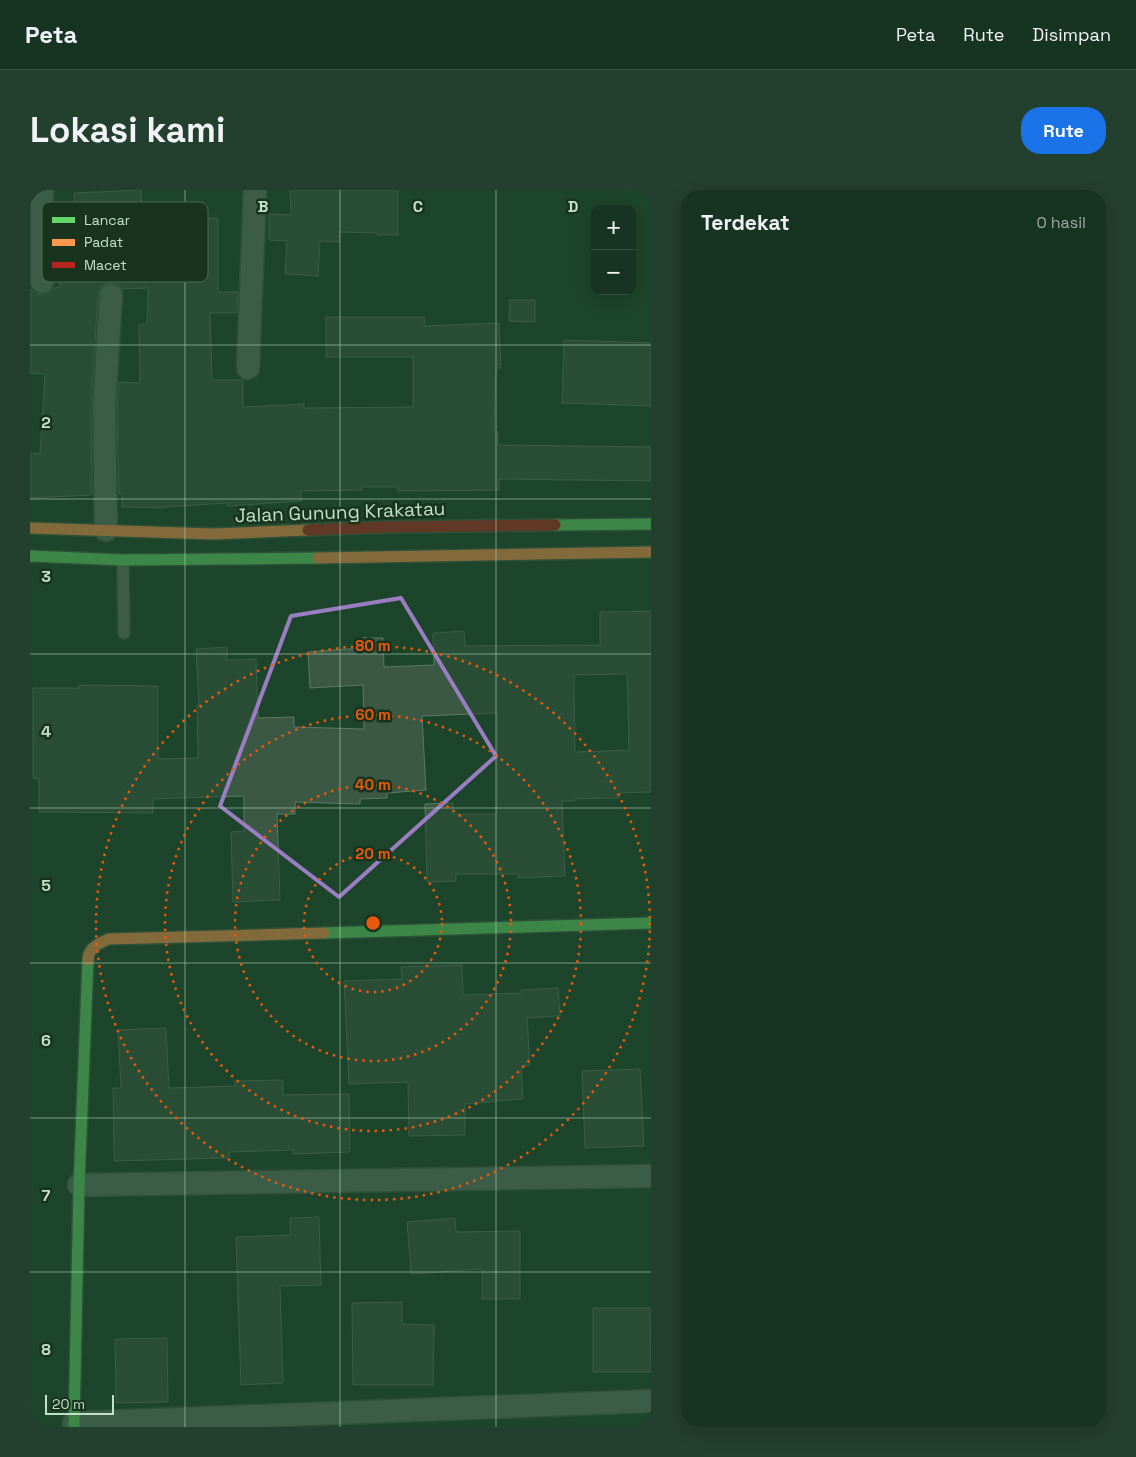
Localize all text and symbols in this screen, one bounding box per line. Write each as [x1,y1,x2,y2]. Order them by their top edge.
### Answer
text: Peta [25,19,78,50]
text: Peta [896,23,935,46]
text: Rute [963,23,1004,46]
text: Disimpan [1032,23,1111,46]
button: Rute [1021,107,1106,154]
text: Lokasi kami [30,108,225,152]
text: B [258,196,268,217]
text: C [413,196,423,217]
text: D [568,196,578,217]
legend [42,202,208,282]
map controls [591,205,636,295]
button: + [591,205,636,250]
text: Terdekat [701,209,790,236]
text: Lancar [84,211,130,229]
text: 0 hasil [1036,212,1086,233]
text: Padat [84,233,123,251]
button: − [591,250,636,295]
text: Macet [84,256,127,274]
text: 2 [41,412,51,433]
street label: Jalan Gunung Krakatau [234,496,446,528]
text: 3 [41,566,51,587]
text: 80 m [355,636,391,655]
text: 60 m [355,705,391,724]
text: 4 [41,721,51,742]
text: 40 m [355,775,391,794]
text: 20 m [355,844,391,863]
text: 5 [41,875,51,896]
centre of rings [364,914,382,932]
text: 6 [41,1030,51,1051]
text: 7 [42,1185,51,1206]
text: 8 [41,1339,51,1360]
scale bar [45,1392,114,1415]
text: 20 m [52,1395,85,1413]

